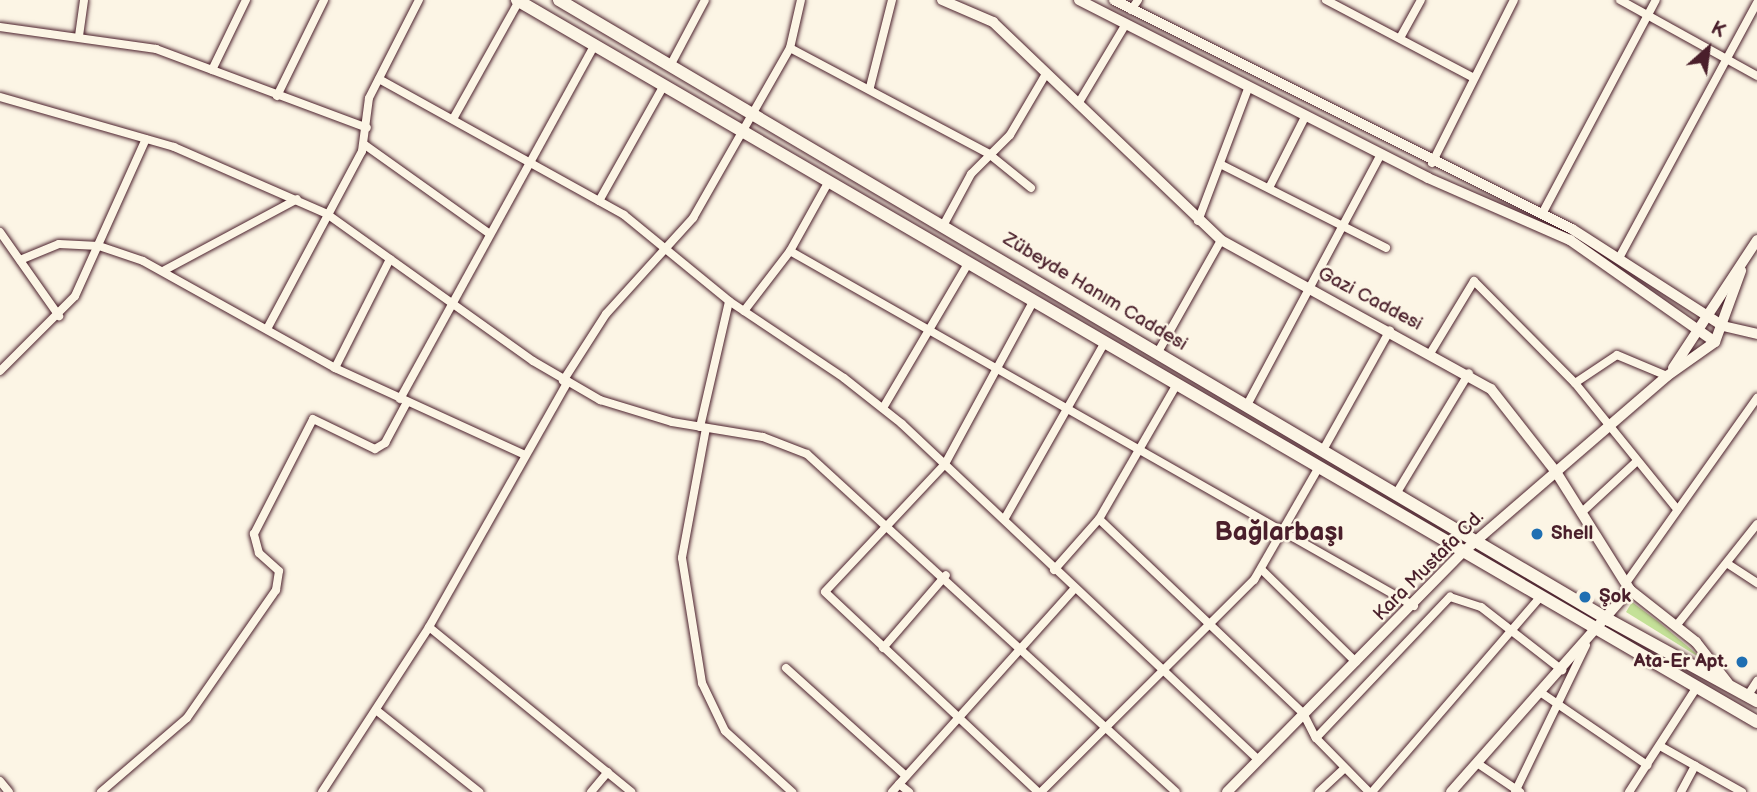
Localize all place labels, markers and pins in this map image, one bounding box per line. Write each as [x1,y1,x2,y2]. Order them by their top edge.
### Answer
place label: Shell [1551,523,1593,545]
marker: Shell [1529,526,1545,542]
place label: Şok [1599,586,1631,608]
marker: Şok [1577,589,1593,605]
place label: Ata-Er Apt. [1634,651,1728,673]
marker: Ata-Er Apt. [1734,654,1750,670]

